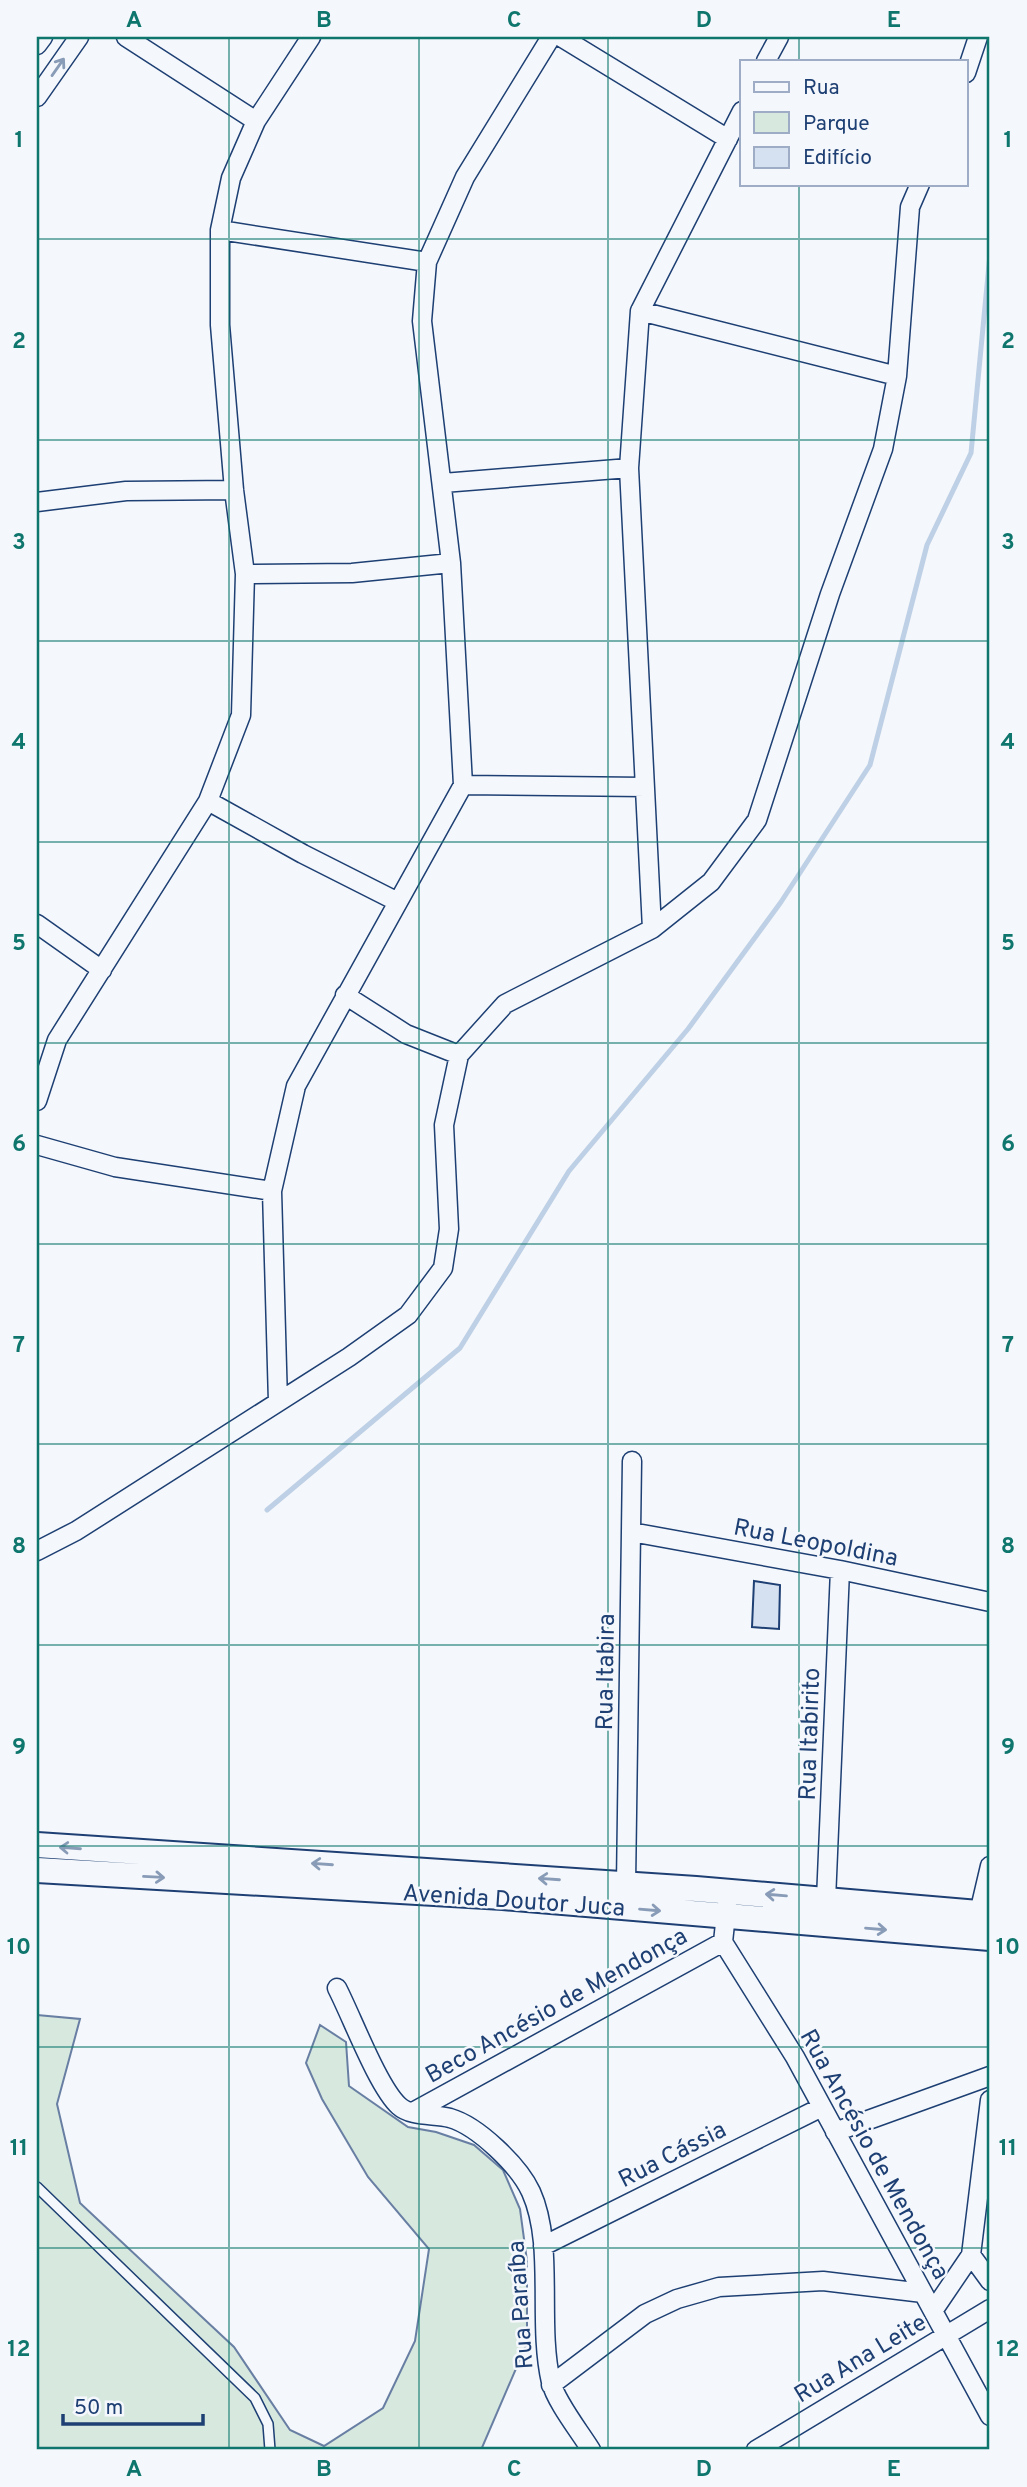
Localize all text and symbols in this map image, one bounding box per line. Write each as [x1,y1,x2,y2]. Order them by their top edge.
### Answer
text: A [126,7,142,36]
text: B [316,7,332,36]
text: C [507,7,521,36]
text: D [696,7,712,36]
text: E [887,7,901,36]
one-way arrow [51,58,65,77]
legend [740,60,968,186]
text: Rua [803,75,840,102]
text: Parque [803,111,870,138]
text: 1 [14,127,24,156]
text: 1 [1003,127,1013,156]
text: Edifício [803,145,872,172]
text: 2 [12,328,26,357]
text: 2 [1001,328,1015,357]
text: 3 [12,529,26,558]
text: 3 [1001,529,1015,558]
text: 4 [12,729,26,758]
text: 4 [1001,729,1015,758]
text: 5 [12,930,26,959]
text: 5 [1001,930,1015,959]
text: 6 [12,1131,26,1160]
text: 6 [1001,1131,1015,1160]
text: 7 [13,1332,25,1361]
text: 7 [1002,1332,1014,1361]
street label: Rua Leopoldina [731,1513,900,1575]
text: 8 [12,1533,26,1562]
text: 8 [1001,1533,1015,1562]
street label: Rua Itabira [591,1613,623,1731]
street label: Rua Itabirito [794,1667,828,1801]
text: 9 [12,1734,26,1763]
text: 9 [1001,1734,1015,1763]
one-way arrow [59,1841,82,1854]
one-way arrow [311,1857,334,1870]
one-way arrow [142,1870,165,1883]
one-way arrow [538,1872,561,1885]
street label: Avenida Doutor Juca [402,1879,626,1925]
one-way arrow [765,1889,788,1902]
one-way arrow [638,1904,660,1917]
street label: Beco Ancésio de Mendonça [421,1922,693,2091]
one-way arrow [865,1923,887,1936]
text: 10 [7,1934,31,1963]
text: 10 [996,1934,1020,1963]
street label: Rua Ancésio de Mendonça [792,2025,955,2285]
street label: Rua Cássia [614,2116,732,2196]
text: 11 [10,2135,28,2164]
text: 11 [999,2135,1017,2164]
street label: Rua Paraíba [503,2239,541,2370]
street label: Rua Ana Leite [789,2308,933,2411]
text: 12 [7,2336,31,2365]
text: 12 [996,2336,1020,2365]
scale bar [63,2382,203,2426]
text: 50 m [74,2395,123,2422]
text: A [126,2456,142,2485]
text: B [316,2456,332,2485]
text: C [507,2456,521,2485]
text: D [696,2456,712,2485]
text: E [887,2456,901,2485]

